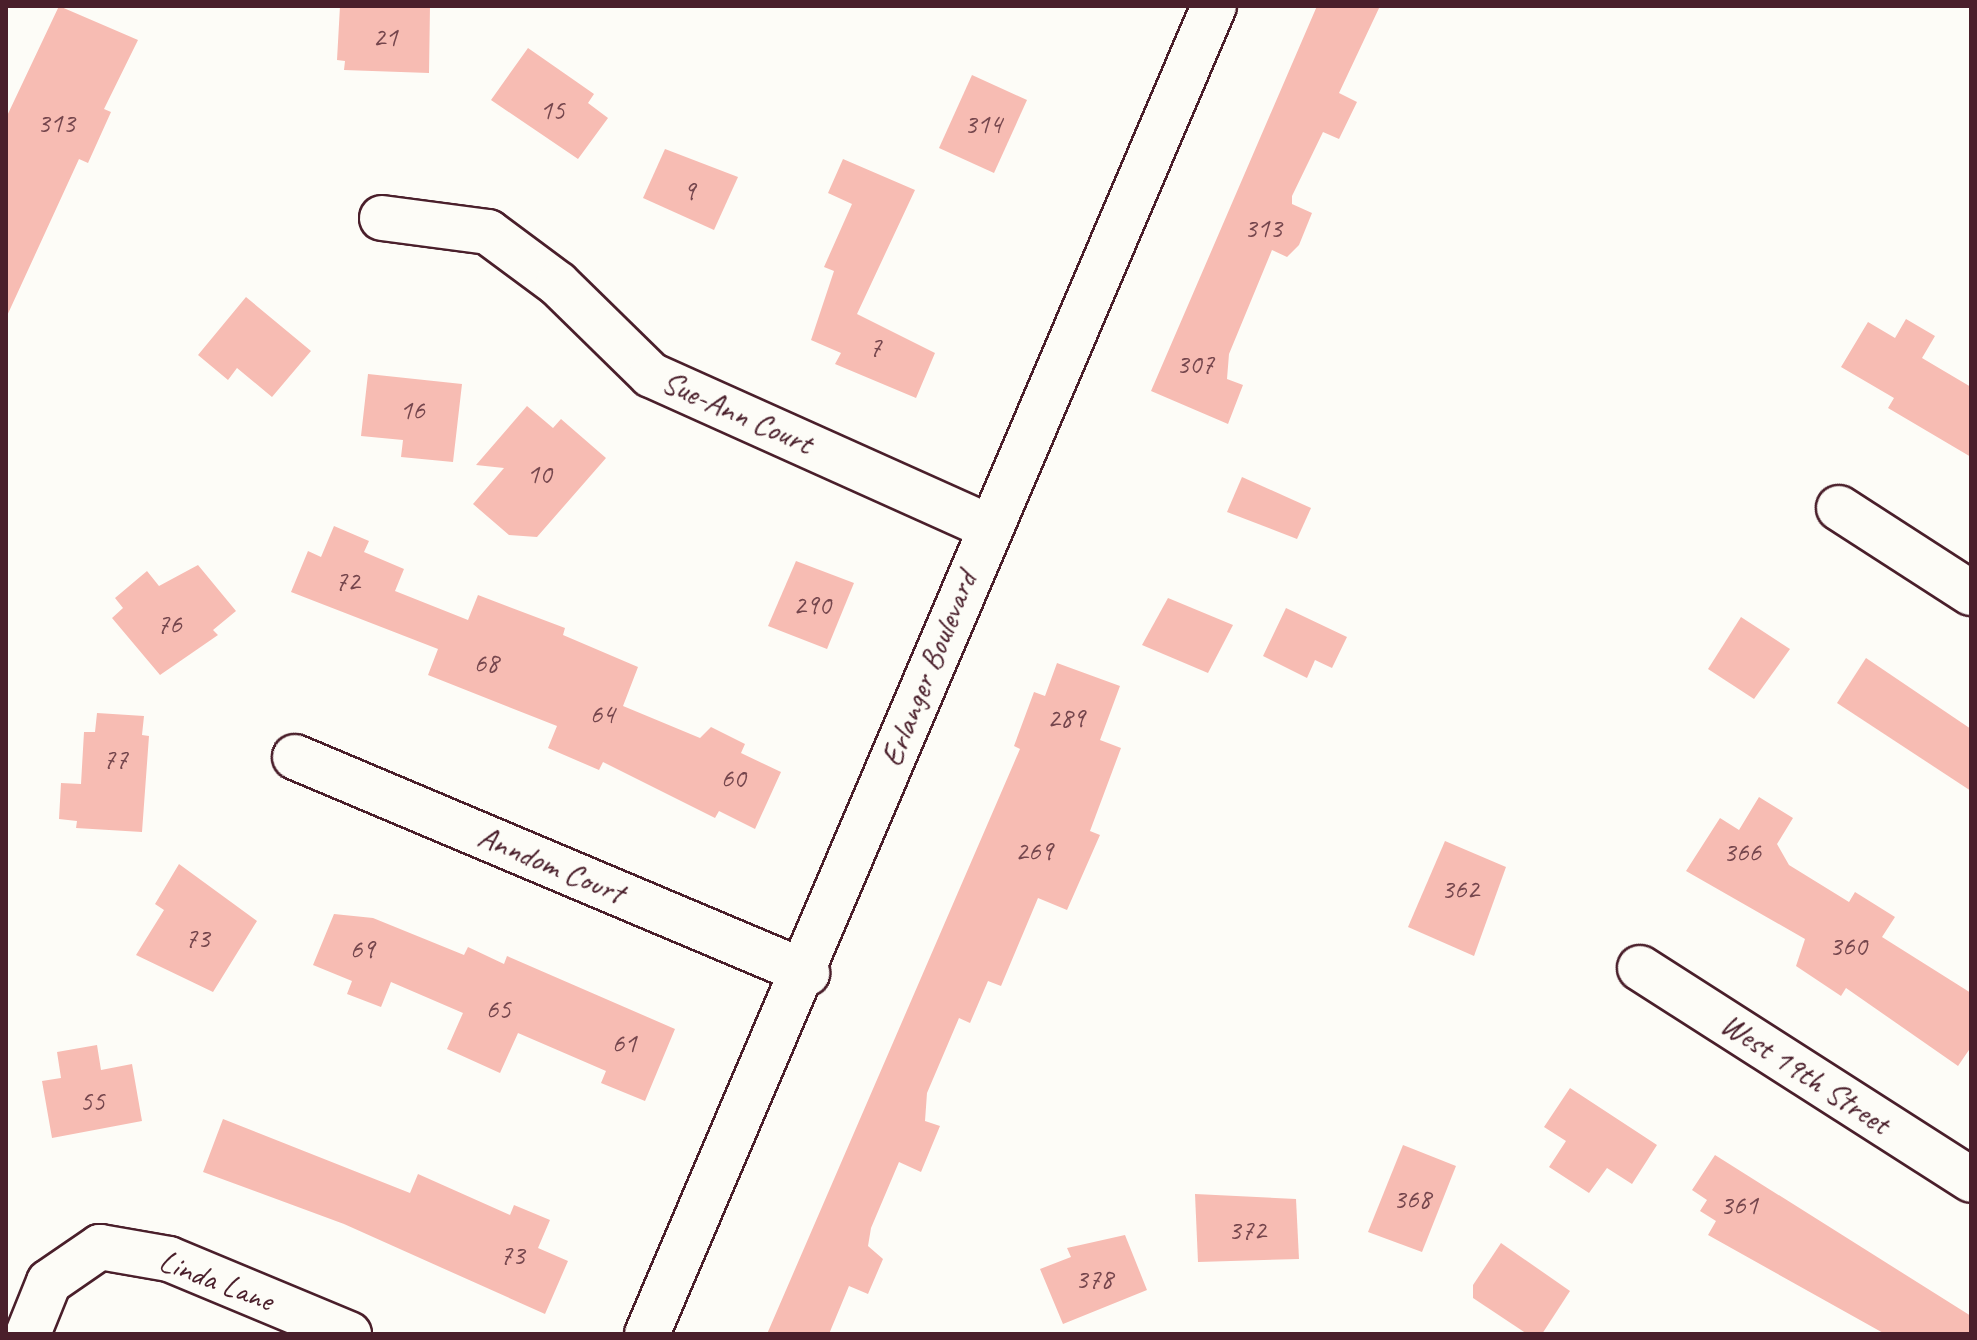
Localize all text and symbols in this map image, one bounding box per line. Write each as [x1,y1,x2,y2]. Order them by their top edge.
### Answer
house number: 21 [372,20,398,54]
house number: 15 [539,93,565,127]
house number: 313 [37,106,75,140]
house number: 314 [964,107,1002,141]
house number: 9 [683,174,695,208]
house number: 313 [1244,211,1282,245]
house number: 7 [869,330,881,364]
house number: 307 [1176,347,1214,381]
street label: Sue-Ann Court [656,363,818,463]
house number: 16 [399,393,425,427]
house number: 10 [526,457,552,491]
house number: 72 [334,564,360,598]
street label: Erlanger Boulevard [872,566,986,772]
house number: 290 [793,588,831,622]
house number: 76 [156,607,182,641]
house number: 68 [473,646,499,680]
house number: 64 [589,697,615,731]
house number: 289 [1047,701,1085,735]
house number: 77 [102,742,128,776]
house number: 60 [720,761,746,795]
street label: Anndom Court [472,817,630,913]
house number: 269 [1015,834,1053,868]
house number: 366 [1723,835,1761,869]
house number: 362 [1441,872,1479,906]
house number: 73 [184,921,210,955]
house number: 360 [1829,929,1867,963]
house number: 69 [349,932,375,966]
house number: 65 [485,992,511,1026]
street label: West 19th Street [1713,1005,1897,1143]
house number: 61 [611,1026,637,1060]
house number: 55 [79,1084,105,1118]
house number: 368 [1393,1182,1431,1216]
house number: 361 [1720,1188,1758,1222]
house number: 372 [1228,1213,1266,1247]
house number: 73 [499,1238,525,1272]
street label: Linda Lane [153,1242,279,1320]
house number: 378 [1075,1262,1113,1296]

